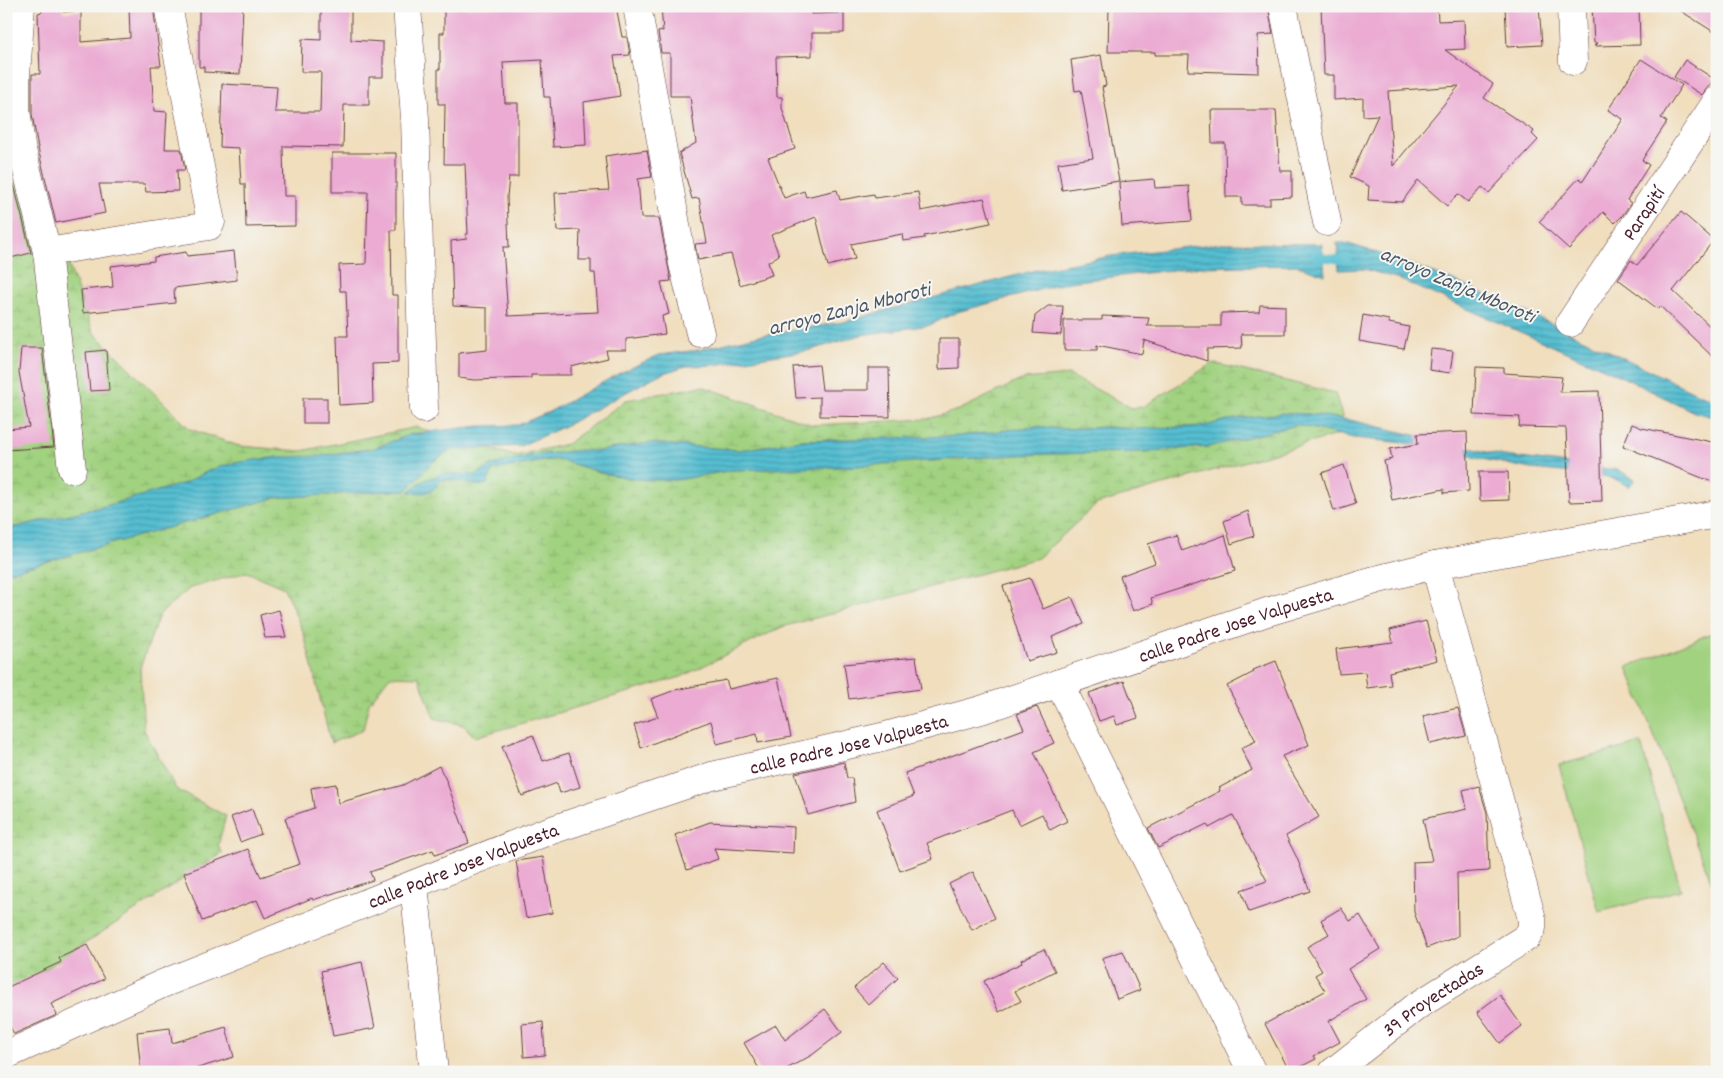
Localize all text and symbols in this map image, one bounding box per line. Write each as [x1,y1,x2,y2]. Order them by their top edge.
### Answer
street label: Parapití [1617,181,1674,247]
water label: arroyo Zanja Mboroti [1375,241,1542,334]
water label: arroyo Zanja Mboroti [766,276,937,346]
street label: calle Padre Jose Valpuesta [1135,582,1337,672]
street label: calle Padre Jose Valpuesta [748,708,952,784]
street label: calle Padre Jose Valpuesta [365,818,563,918]
street label: 39 Proyectadas [1378,956,1490,1045]

